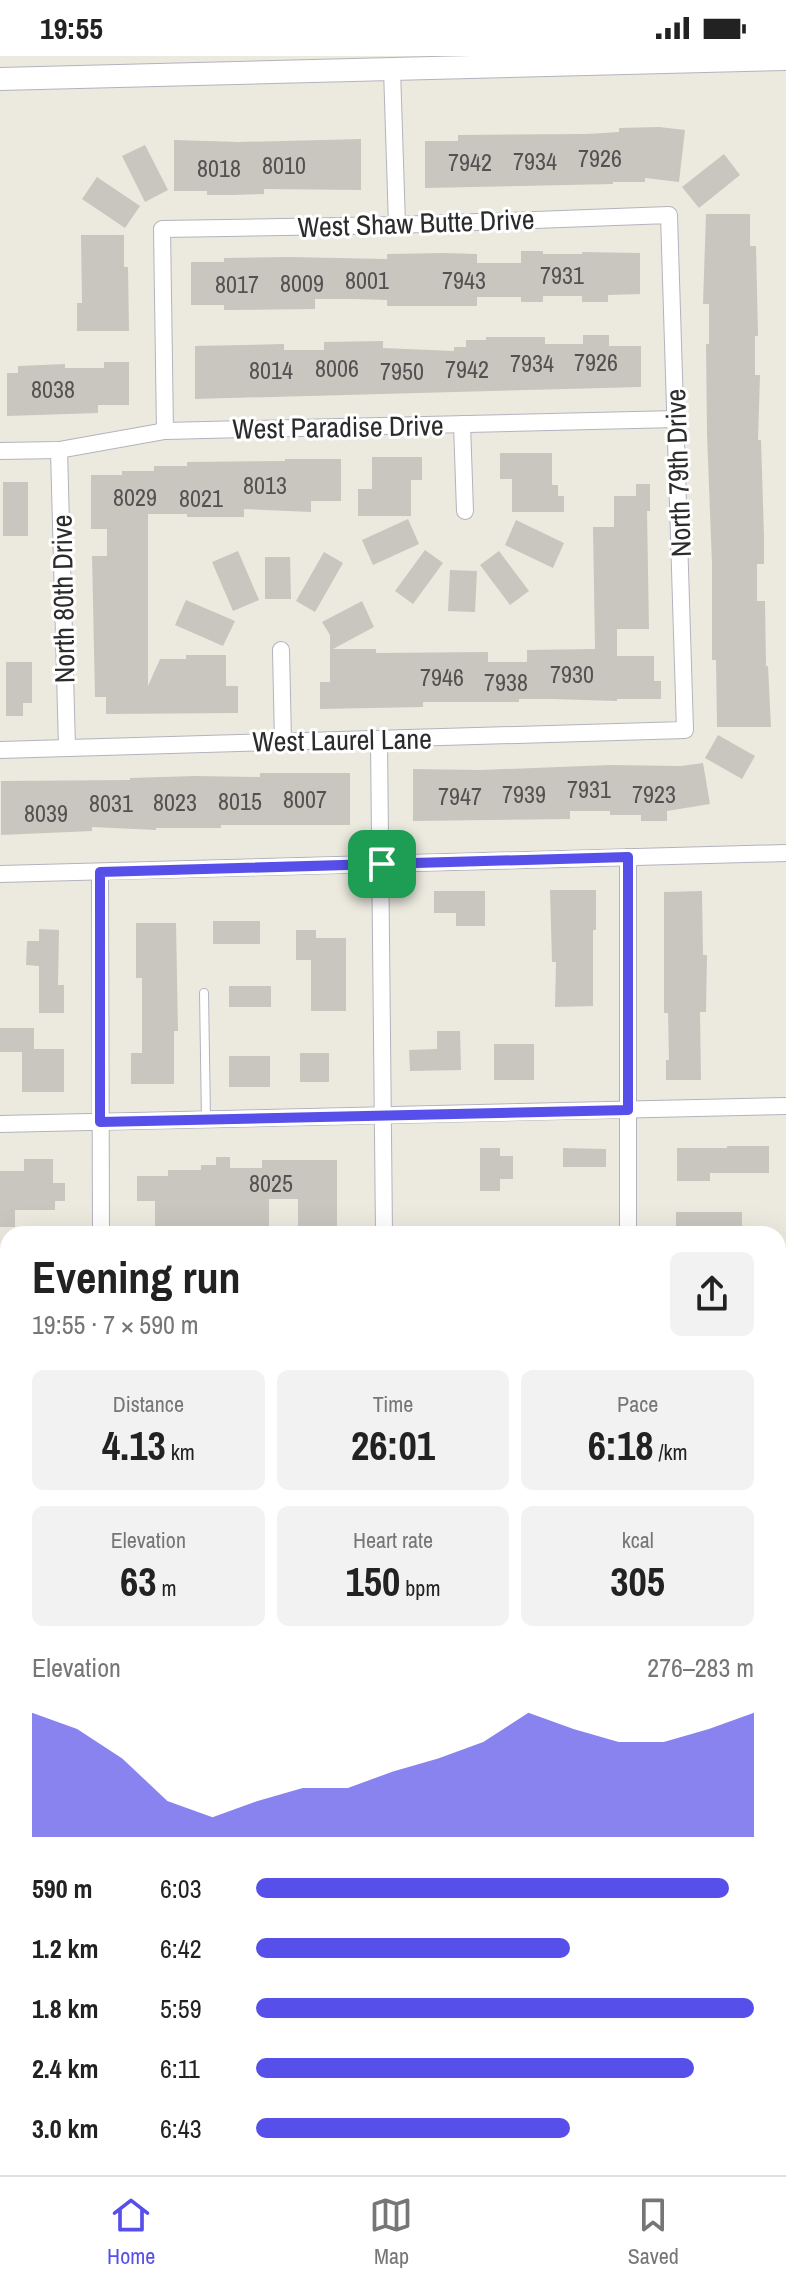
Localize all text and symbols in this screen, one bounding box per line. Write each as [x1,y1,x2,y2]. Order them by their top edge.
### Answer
text: 19:55 [40,8,103,48]
house number: 7926 [578,142,622,174]
house number: 7934 [513,145,557,177]
house number: 7942 [448,146,492,178]
house number: 8010 [262,149,306,181]
house number: 8018 [197,152,241,184]
street label: West Shaw Butte Drive [297,200,535,246]
house number: 7931 [540,259,584,291]
house number: 8001 [345,264,389,296]
house number: 7943 [442,264,486,296]
house number: 8009 [280,267,324,299]
house number: 8017 [215,268,259,300]
house number: 7926 [574,346,618,378]
house number: 7934 [510,347,554,379]
house number: 8006 [315,352,359,384]
house number: 7942 [445,353,489,385]
house number: 8014 [249,354,293,386]
house number: 7950 [380,355,424,387]
house number: 8038 [31,373,75,405]
street label: North 79th Drive [656,388,700,558]
street label: West Paradise Drive [232,406,444,448]
house number: 8013 [243,469,287,501]
house number: 8029 [113,481,157,513]
house number: 8021 [179,482,223,514]
street label: North 80th Drive [43,514,83,684]
house number: 7930 [550,658,594,690]
house number: 7946 [420,661,464,693]
house number: 7938 [484,666,528,698]
street label: West Laurel Lane [252,719,432,761]
house number: 7931 [567,773,611,805]
house number: 7939 [502,778,546,810]
house number: 7923 [632,778,676,810]
house number: 7947 [438,780,482,812]
house number: 8007 [283,783,327,815]
house number: 8015 [218,785,262,817]
house number: 8023 [153,786,197,818]
house number: 8031 [89,787,133,819]
house number: 8039 [24,797,68,829]
pin [348,830,416,898]
icon: arrive [360,842,404,886]
house number: 8025 [249,1167,293,1199]
text: Evening run [32,1247,241,1307]
button: share [670,1252,754,1336]
text: 19:55 · 7 × 590 m [32,1307,199,1342]
text: Distance [113,1389,184,1419]
text: Time [373,1389,413,1419]
text: Pace [617,1389,658,1419]
text: 4.13 [102,1419,166,1472]
text: 26:01 [351,1419,435,1472]
text: 6:18 [588,1419,653,1472]
text: km [166,1437,195,1467]
text: /km [653,1437,688,1467]
text: Elevation [111,1525,186,1555]
text: Heart rate [353,1525,433,1555]
text: kcal [622,1525,654,1555]
text: 63 [120,1555,157,1608]
text: 150 [346,1555,400,1608]
text: 305 [610,1555,665,1608]
text: m [157,1573,177,1603]
text: bpm [400,1573,440,1603]
text: Elevation [32,1650,121,1685]
text: 276–283 m [647,1650,754,1685]
text: 590 m [32,1871,92,1906]
text: 6:03 [160,1871,202,1906]
text: 1.2 km [32,1931,98,1966]
text: 6:42 [160,1931,202,1966]
text: 1.8 km [32,1991,98,2026]
text: 5:59 [160,1991,202,2026]
text: 2.4 km [32,2051,98,2086]
text: 6:11 [160,2051,200,2086]
text: 3.0 km [32,2111,98,2146]
text: 6:43 [160,2111,202,2146]
tab: Home [107,2193,155,2271]
tab: Map [369,2193,413,2271]
tab: Saved [628,2193,679,2271]

